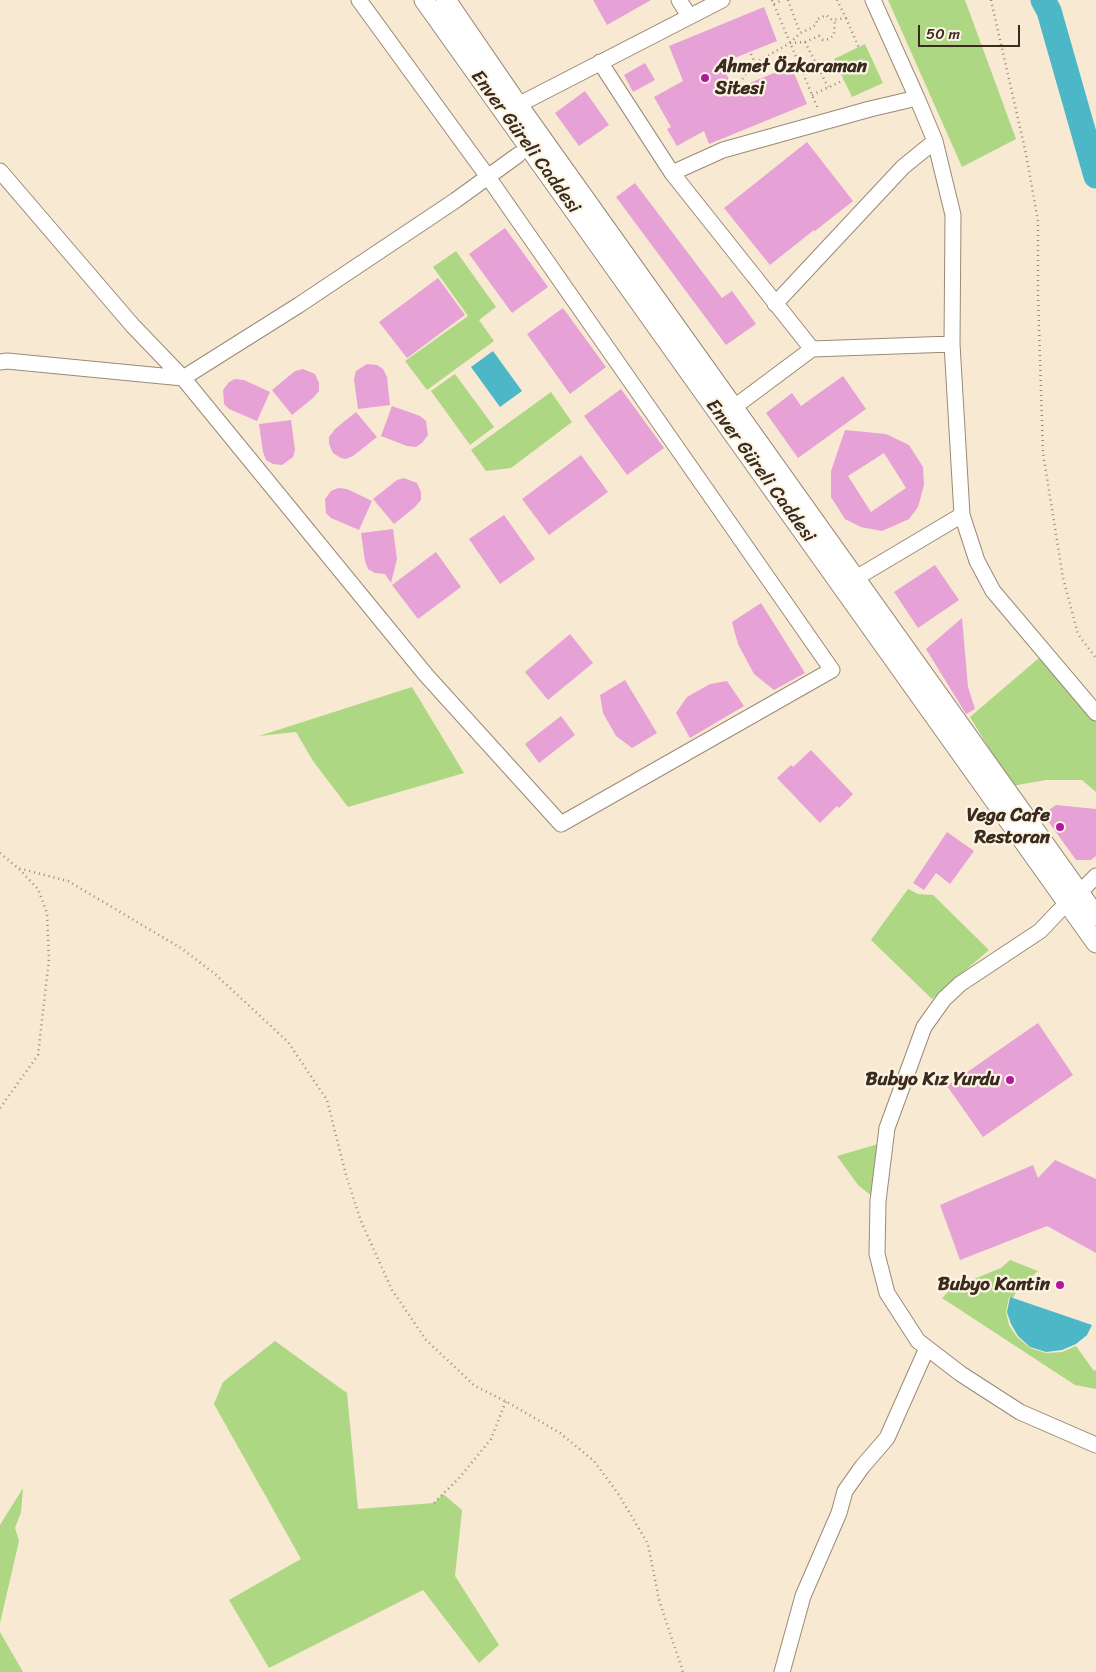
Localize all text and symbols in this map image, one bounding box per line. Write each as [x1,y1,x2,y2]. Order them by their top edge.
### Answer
scale bar [921,15,1024,47]
text: 50 m [926,21,960,47]
place label: Ahmet Özkaraman Sitesi [715,56,867,100]
street label: Enver Güreli Caddesi [465,66,585,218]
marker: Ahmet Özkaraman Sitesi [699,72,711,84]
street label: Enver Güreli Caddesi [700,395,820,547]
place label: Vega Cafe Restoran [967,805,1050,849]
marker: Vega Cafe Restoran [1054,821,1066,833]
place label: Bubyo Kız Yurdu [866,1069,1000,1091]
marker: Bubyo Kız Yurdu [1004,1074,1016,1086]
place label: Bubyo Kantin [938,1274,1050,1296]
marker: Bubyo Kantin [1054,1279,1066,1291]

